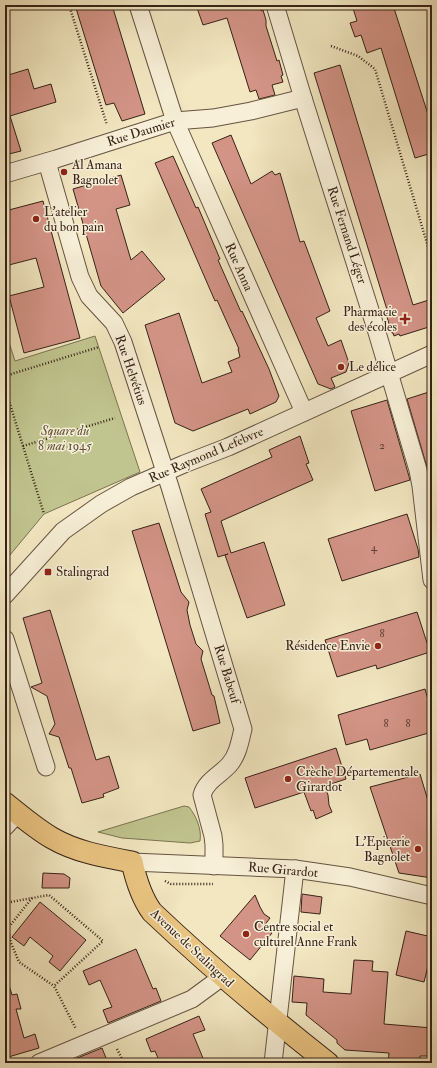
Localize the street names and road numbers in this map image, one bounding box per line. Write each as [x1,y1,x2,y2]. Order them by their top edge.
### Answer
street label: Rue Daumier [105,114,177,150]
street label: Rue Fernand Léger [324,184,370,286]
street label: Rue Anna [221,240,257,294]
street label: Rue Helvétius [112,333,151,408]
street label: Rue Raymond Lefebvre [146,423,267,487]
street label: Rue Babeuf [210,643,244,707]
street label: Rue Girardot [247,859,319,881]
street label: Avenue de Stalingrad [146,905,237,991]

